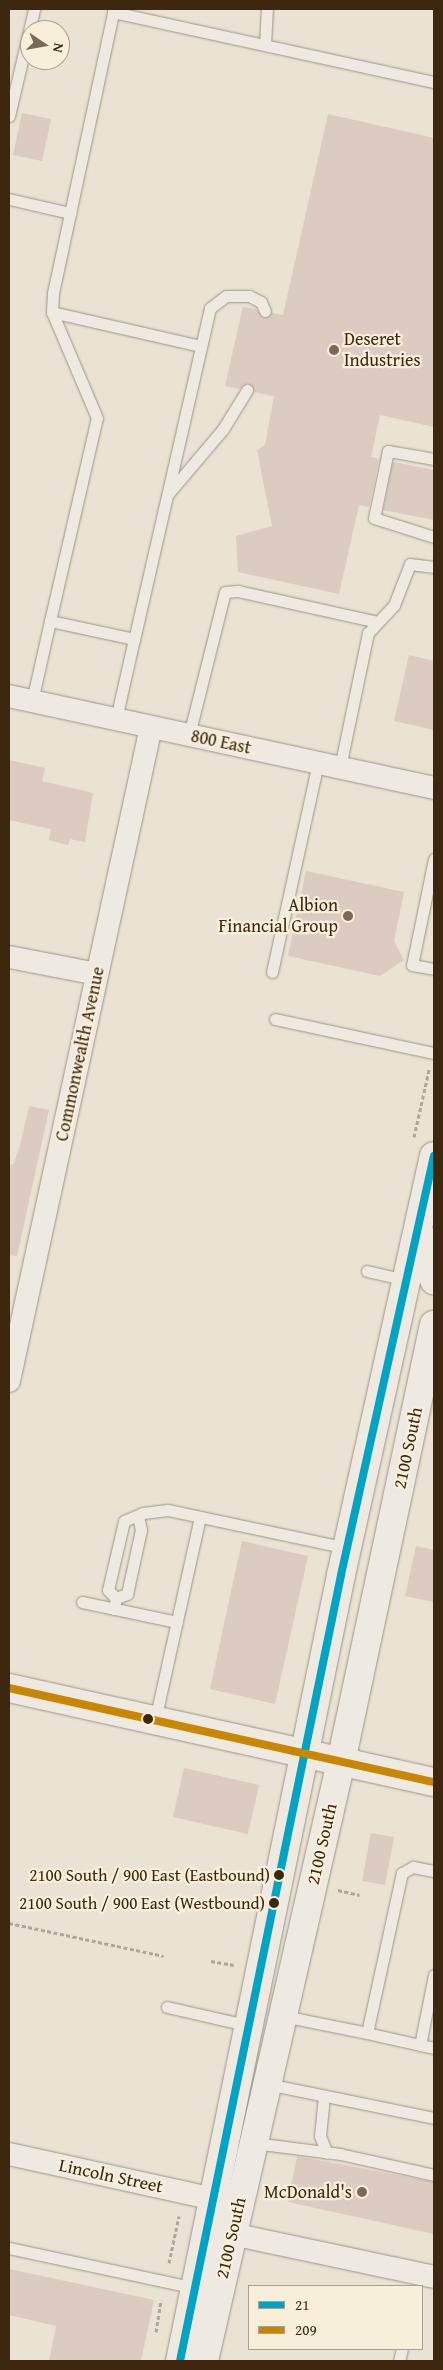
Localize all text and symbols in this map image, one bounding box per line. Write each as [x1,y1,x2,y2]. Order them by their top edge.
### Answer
north arrow [20,20,70,70]
text: N [48,41,69,55]
place label: Deseret Industries [344,329,421,372]
marker: Deseret Industries [328,344,340,356]
street label: 800 East [189,725,253,759]
place label: Albion Financial Group [218,895,338,938]
marker: Albion Financial Group [342,910,354,922]
street label: Commonwealth Avenue [51,965,109,1143]
street label: 2100 South [389,1405,427,1491]
unlabelled marker [143,1714,153,1724]
street label: 2100 South [302,1801,342,1887]
place label: 2100 South / 900 East (Eastbound) [29,1865,270,1885]
marker: 2100 South / 900 East (Eastbound) [274,1870,284,1880]
place label: 2100 South / 900 East (Westbound) [19,1893,265,1913]
marker: 2100 South / 900 East (Westbound) [269,1898,279,1908]
street label: Lincoln Street [57,2154,165,2198]
place label: McDonald's [264,2181,352,2203]
marker: McDonald's [356,2186,368,2198]
street label: 2100 South [211,2195,251,2281]
legend [248,2285,423,2350]
text: 21 [295,2294,309,2315]
text: 209 [295,2319,317,2340]

